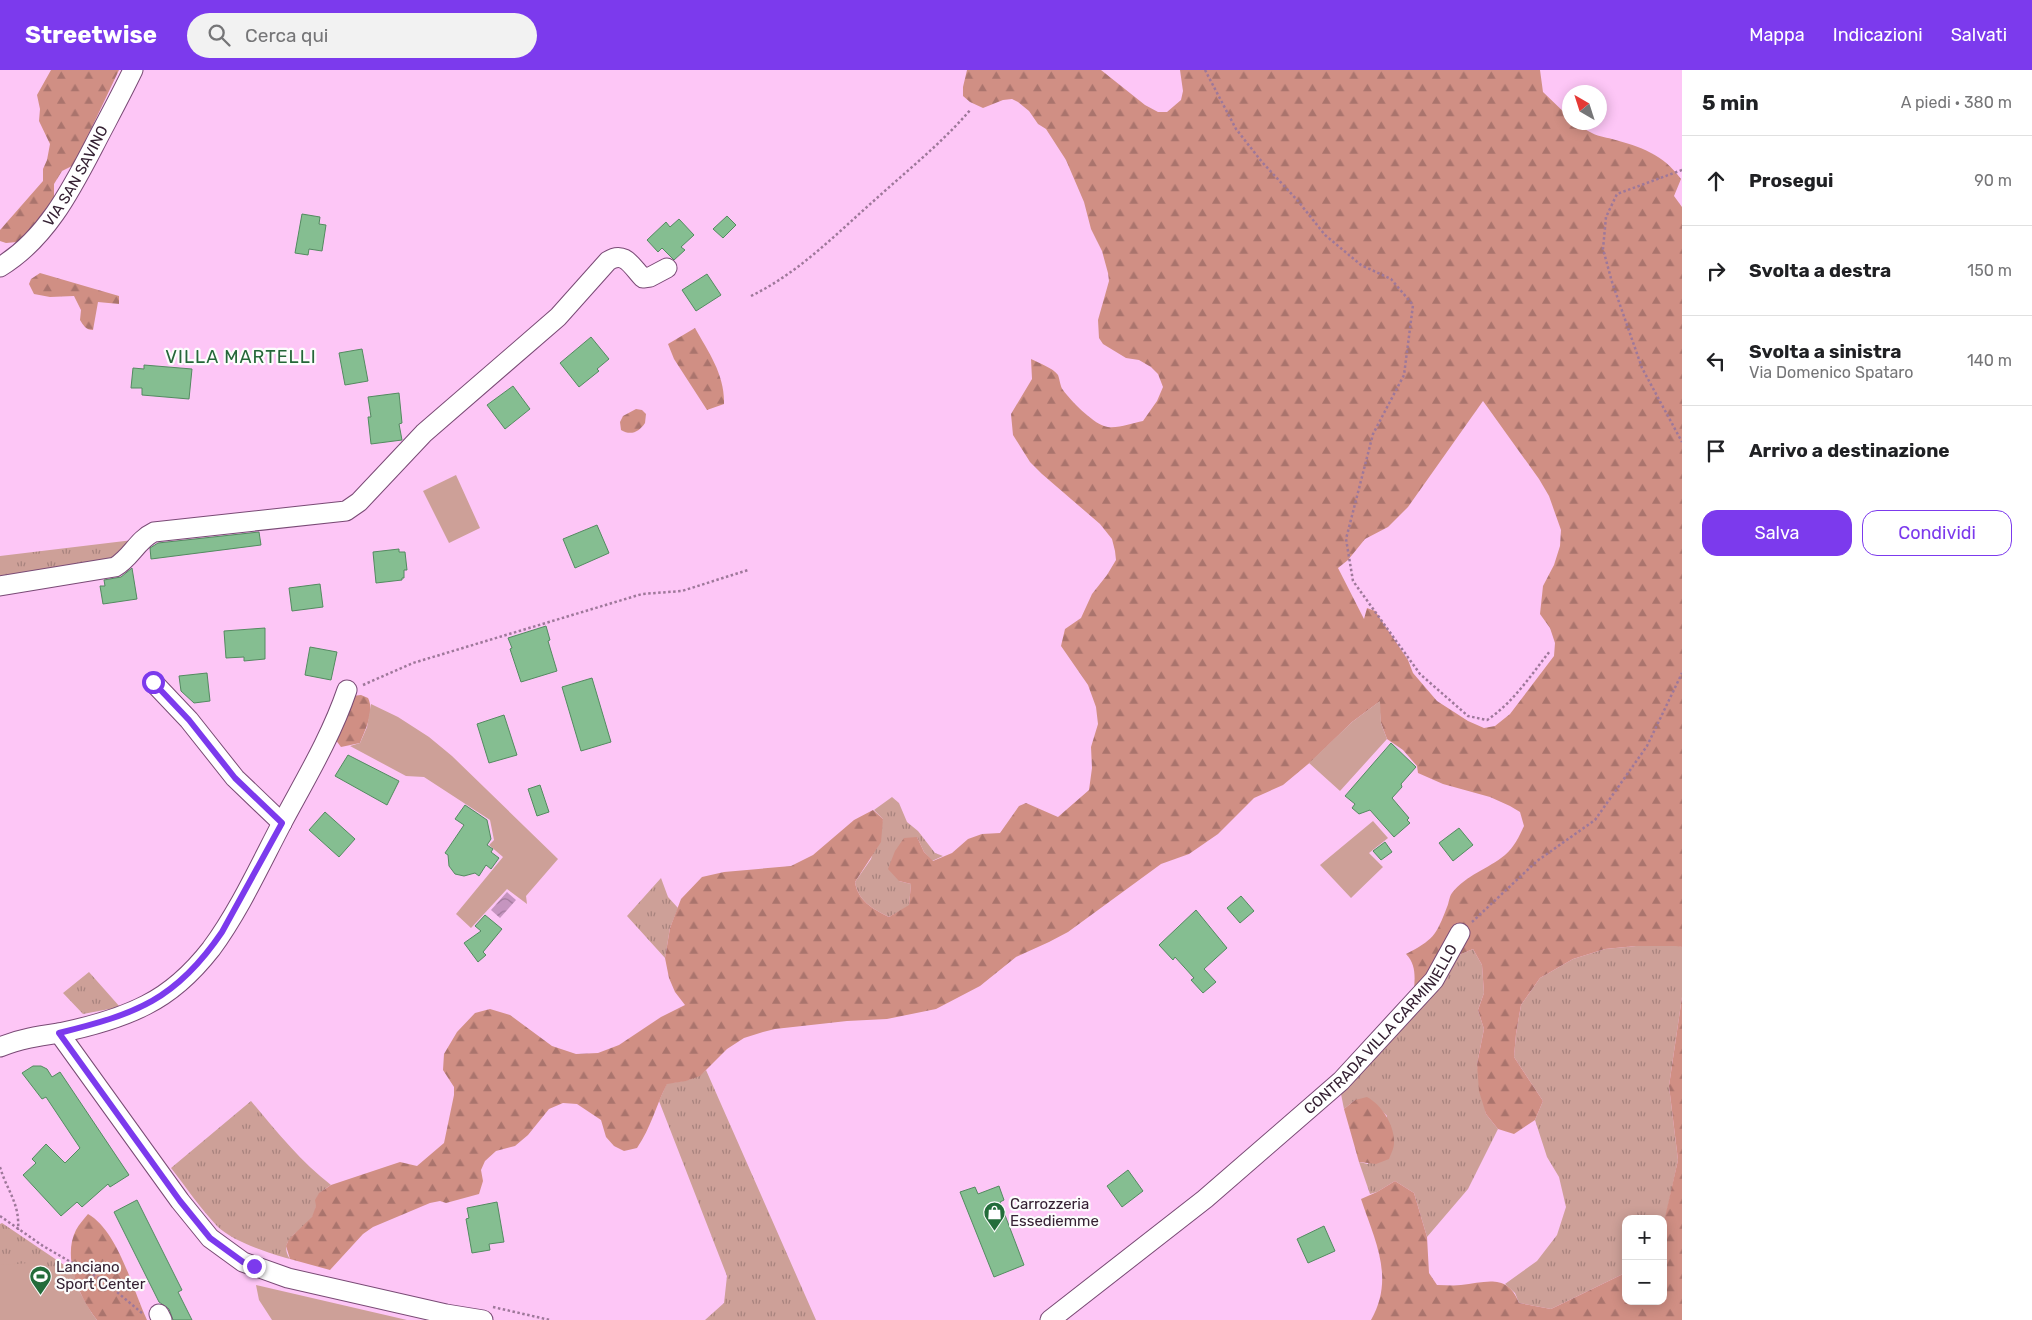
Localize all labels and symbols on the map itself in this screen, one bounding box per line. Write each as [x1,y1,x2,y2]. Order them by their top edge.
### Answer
north arrow [1562,85,1607,130]
street label: VIA SAN SAVINO [39,123,112,230]
district label: VILLA MARTELLI [165,346,317,368]
route start [142,671,165,694]
street label: CONTRADA VILLA CARMINIELLO [1300,941,1461,1118]
place label: Carrozzeria Essediemme [1010,1195,1099,1230]
shop icon: Carrozzeria Essediemme [982,1201,1006,1232]
route end [243,1255,266,1278]
place label: Lanciano Sport Center [56,1258,146,1293]
sports icon: Lanciano Sport Center [28,1264,52,1295]

